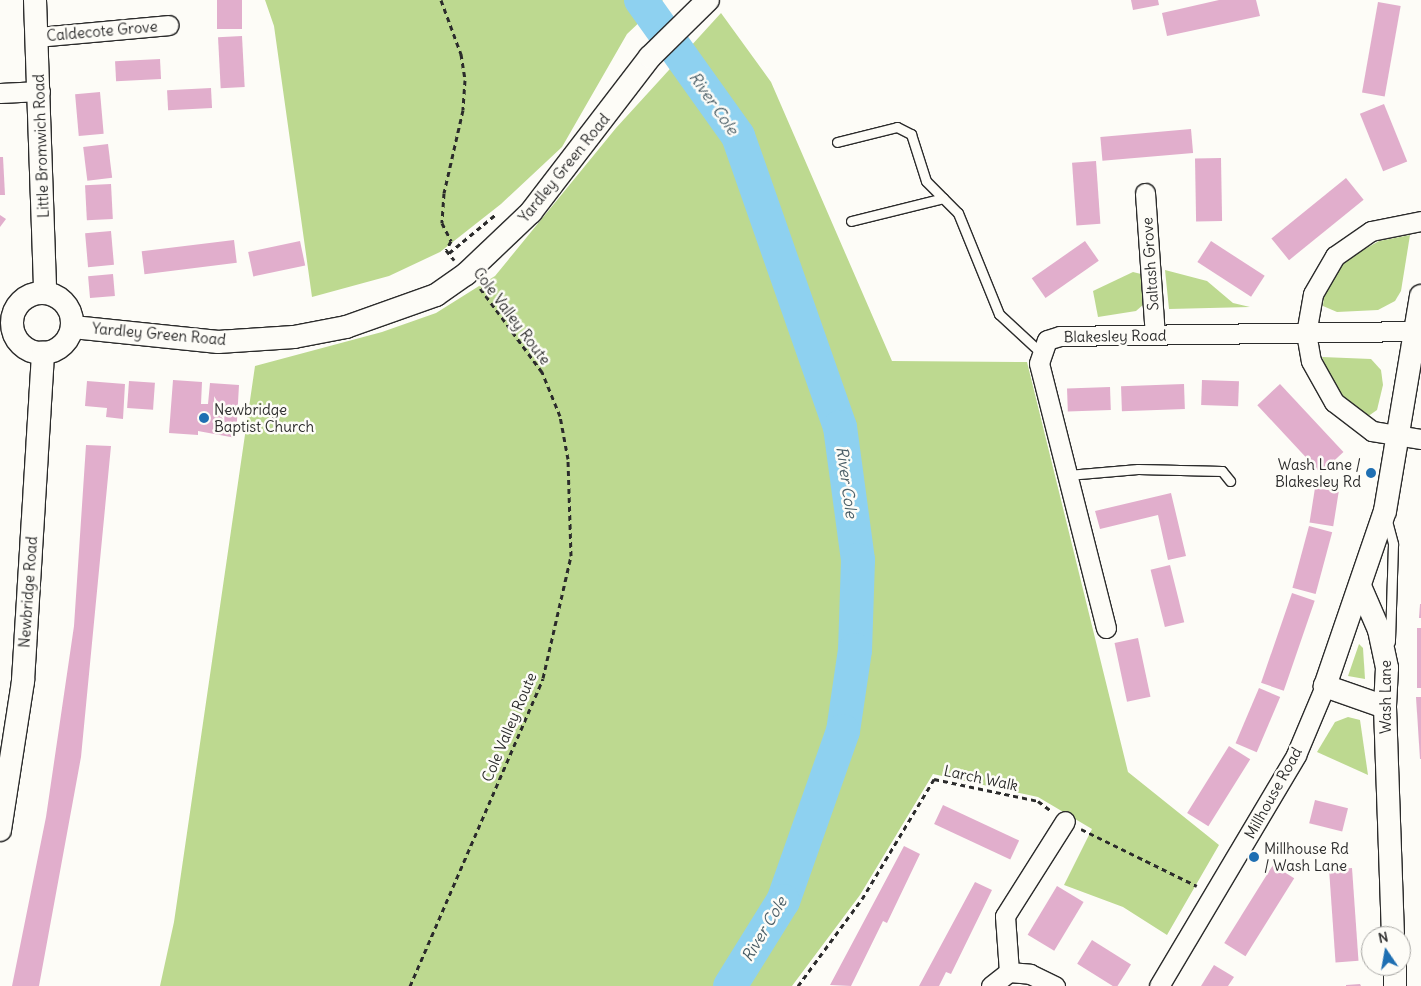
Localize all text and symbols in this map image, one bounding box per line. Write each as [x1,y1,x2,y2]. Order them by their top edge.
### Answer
street label: Caldecote Grove [46,17,158,45]
water label: River Cole [685,68,743,138]
street label: Little Bromwich Road [29,74,53,218]
street label: Yardley Green Road [515,110,613,226]
street label: Saltash Grove [1138,217,1162,311]
street label: Cole Valley Route [470,264,554,368]
street label: Yardley Green Road [91,319,227,349]
street label: Blakesley Road [1063,326,1167,346]
place label: Newbridge Baptist Church [214,400,314,435]
marker: Newbridge Baptist Church [198,412,210,424]
water label: River Cole [832,445,862,519]
place label: Wash Lane / Blakesley Rd [1275,455,1361,490]
marker: Wash Lane / Blakesley Rd [1365,467,1377,479]
street label: Newbridge Road [15,536,41,648]
street label: Wash Lane [1377,660,1395,734]
street label: Cole Valley Route [478,670,540,784]
street label: Millhouse Road [1240,744,1306,842]
street label: Larch Walk [942,761,1020,795]
place label: Millhouse Rd / Wash Lane [1264,839,1349,874]
marker: Millhouse Rd / Wash Lane [1248,851,1260,863]
water label: River Cole [737,893,791,965]
north arrow [1361,926,1411,976]
text: N [1376,927,1390,947]

